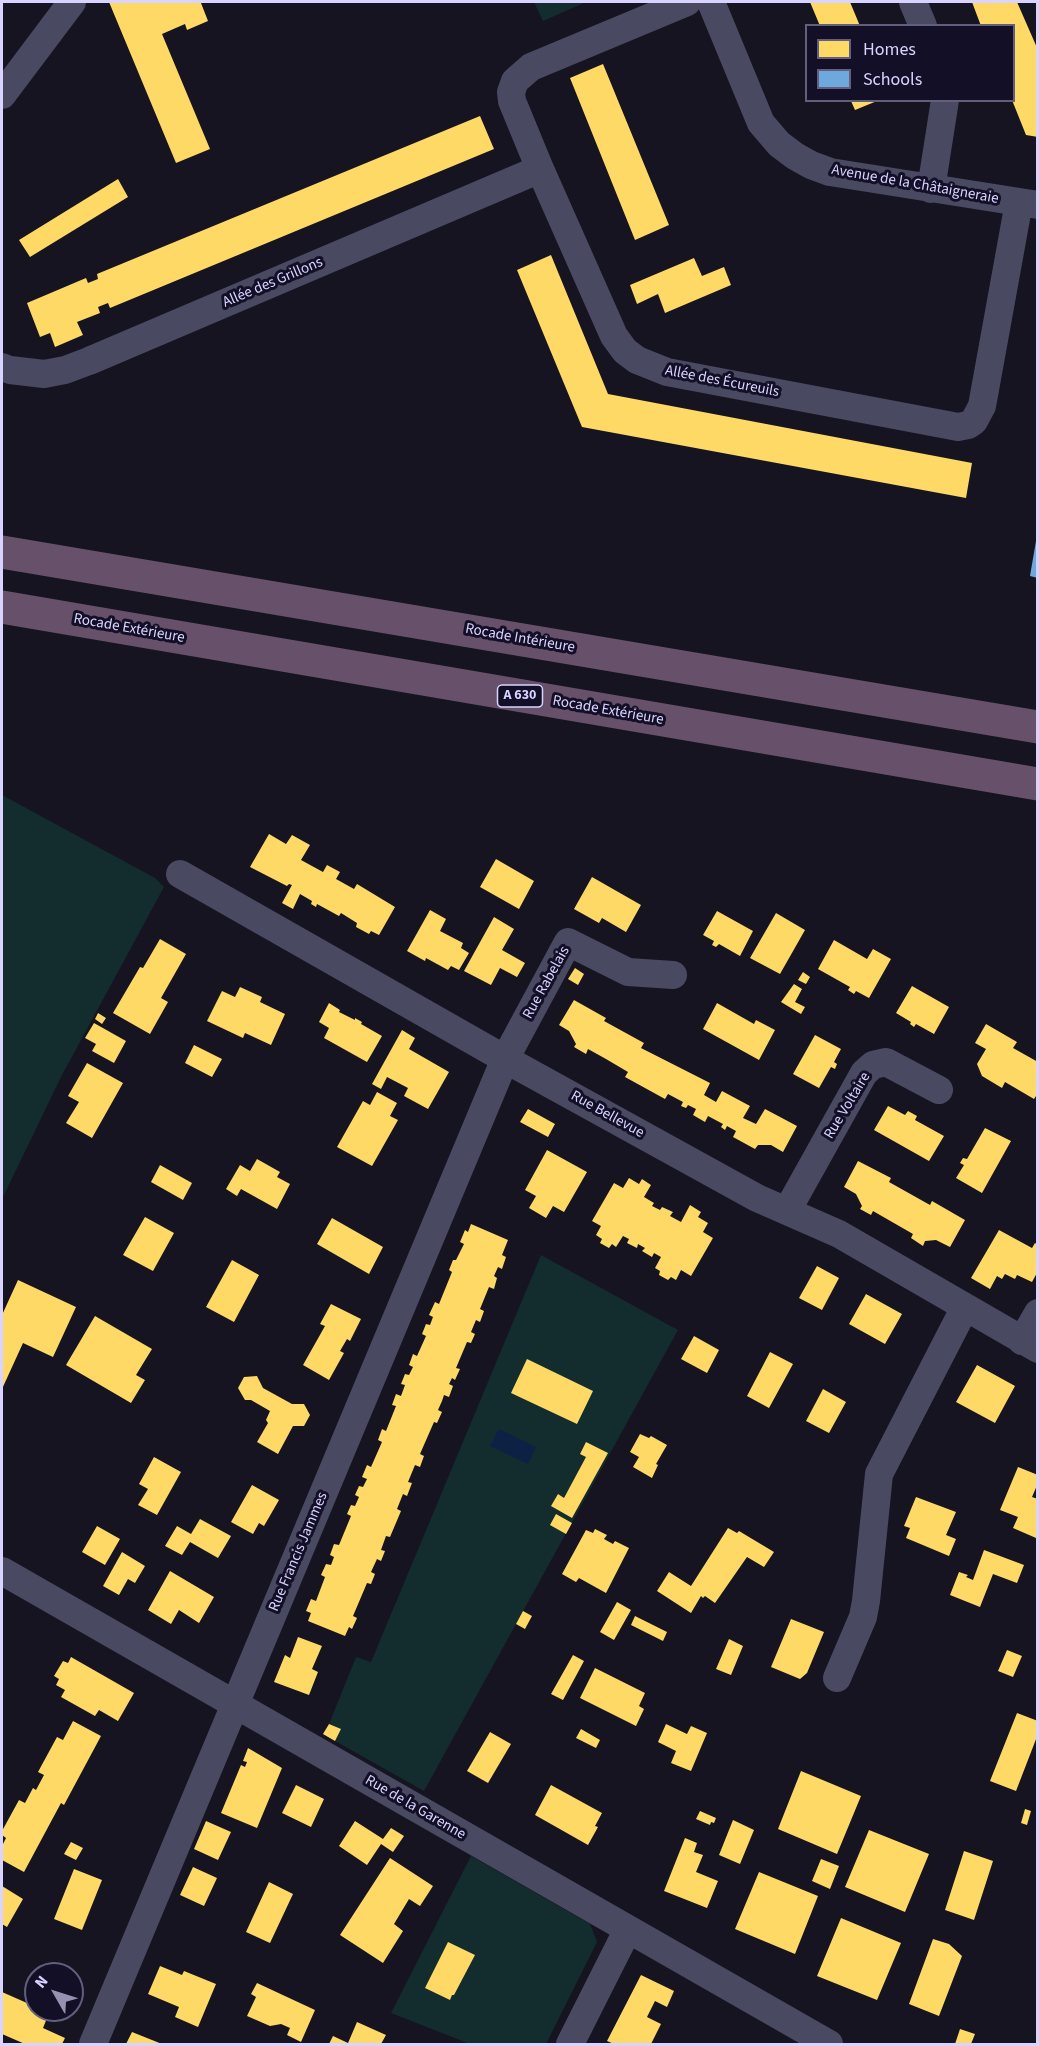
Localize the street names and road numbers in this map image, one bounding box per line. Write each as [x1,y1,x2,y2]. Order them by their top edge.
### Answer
street label: Avenue de la Châtaigneraie [830,161,1000,209]
street label: Allée des Grillons [220,254,326,312]
street label: Allée des Écureuils [663,362,781,402]
street label: Rocade Extérieure [72,610,186,648]
street label: Rocade Intérieure [464,621,576,657]
road number: A 630 [498,685,542,707]
street label: Rocade Extérieure [551,692,665,730]
street label: Rue Rabelais [520,944,574,1022]
street label: Rue Voltaire [821,1069,875,1143]
street label: Rue Bellevue [567,1087,647,1143]
street label: Rue Francis Jammes [266,1490,332,1614]
street label: Rue de la Garenne [361,1772,469,1844]

